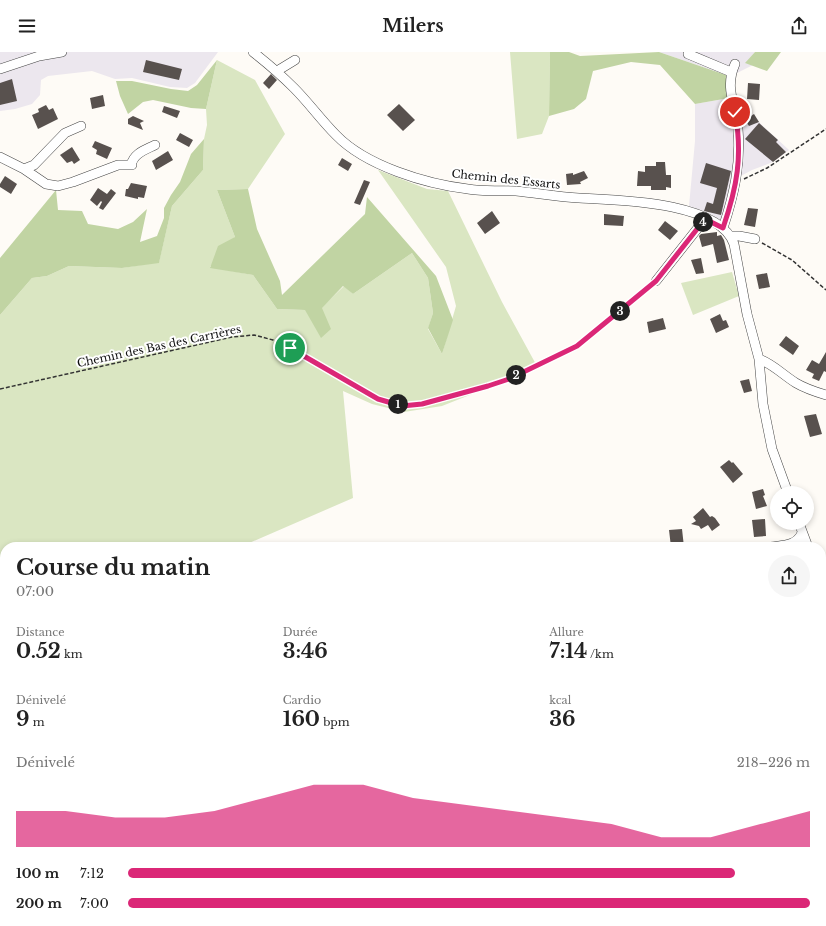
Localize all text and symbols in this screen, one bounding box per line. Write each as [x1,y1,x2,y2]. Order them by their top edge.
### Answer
icon: menu [16,15,38,37]
text: Milers [382,15,444,37]
icon: share [788,15,810,37]
pin [718,95,752,129]
icon: check [724,101,746,123]
street label: Chemin des Essarts [451,166,561,192]
pin: 4 [693,212,713,232]
text: 4 [699,215,707,229]
pin: 3 [610,301,630,321]
text: 3 [616,304,624,318]
street label: Chemin des Bas des Carrières [76,322,242,370]
pin [273,331,307,365]
icon: arrive [279,337,301,359]
pin: 2 [506,365,526,385]
text: 2 [512,368,520,382]
pin: 1 [388,394,408,414]
text: 1 [396,397,400,411]
map controls [770,486,814,530]
button: locate [770,486,814,530]
text: Course du matin [16,554,210,581]
button: share [768,555,810,597]
text: 07:00 [16,583,54,600]
text: Distance [16,625,65,639]
text: Durée [283,625,317,639]
text: Allure [549,625,584,639]
text: 0.52 [16,639,61,663]
text: 3:46 [283,639,328,663]
text: 7:14 [549,639,587,663]
text: km [61,647,83,661]
text: /km [587,647,614,661]
text: Dénivelé [16,693,66,707]
text: Cardio [283,693,321,707]
text: kcal [549,693,571,707]
text: 9 [16,707,29,731]
text: 160 [283,707,320,731]
text: 36 [549,707,576,731]
text: m [29,715,44,729]
text: bpm [320,715,350,729]
text: Dénivelé [16,754,75,771]
text: 218–226 m [737,754,810,771]
text: 100 m [16,865,59,882]
text: 7:12 [80,865,104,882]
text: 200 m [16,895,62,912]
text: 7:00 [80,895,109,912]

